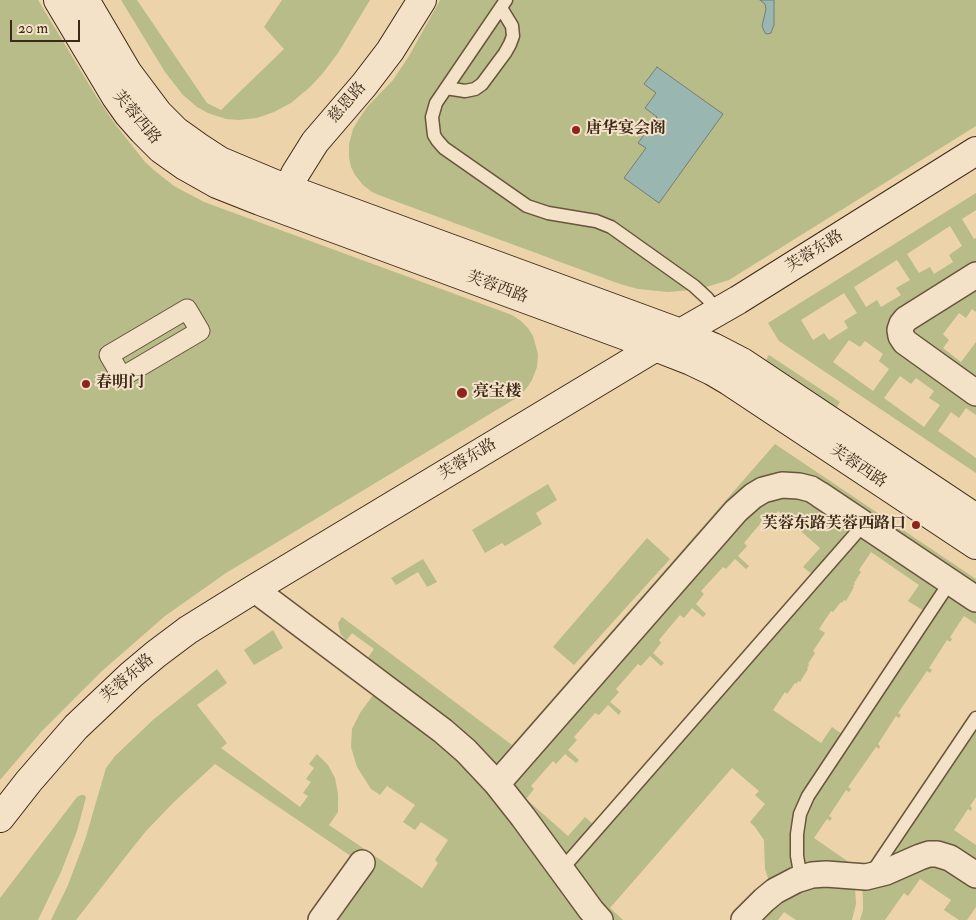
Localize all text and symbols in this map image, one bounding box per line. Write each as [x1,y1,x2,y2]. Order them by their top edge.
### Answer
scale bar [12,10,82,42]
text: 20 m [18,19,48,38]
street label: 慈恩路 [325,79,371,127]
street label: 芙蓉西路 [108,87,164,149]
place label: 唐华宴会阁 [586,120,666,140]
marker: 唐华宴会阁 [570,124,582,136]
street label: 芙蓉东路 [783,227,847,277]
street label: 芙蓉西路 [464,268,530,308]
place label: 春明门 [96,374,144,394]
marker: 春明门 [80,378,92,390]
place label: 亮宝楼 [473,383,521,403]
marker: 亮宝楼 [455,386,469,400]
street label: 芙蓉东路 [436,435,500,485]
street label: 芙蓉西路 [826,441,890,493]
place label: 芙蓉东路芙蓉西路口 [762,515,906,535]
marker: 芙蓉东路芙蓉西路口 [910,519,922,531]
street label: 芙蓉东路 [98,651,158,707]

